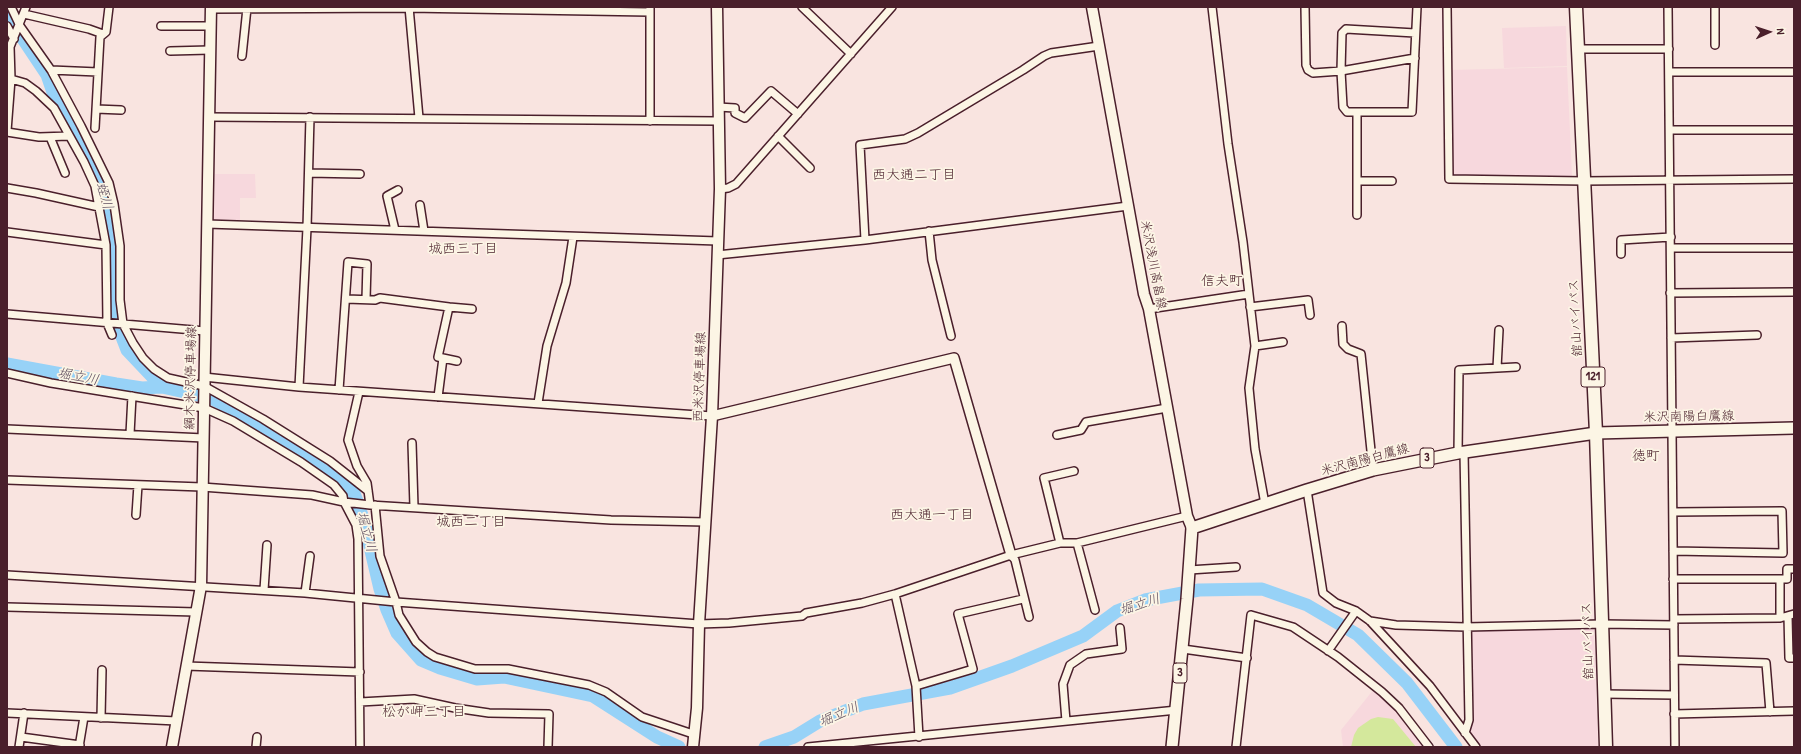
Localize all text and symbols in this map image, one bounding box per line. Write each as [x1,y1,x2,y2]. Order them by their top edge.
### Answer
north arrow [1749,12,1789,52]
text: N [1774,28,1788,35]
district label: 西大通二丁目 [872,167,956,183]
water label: 蛭川 [92,180,116,212]
street label: 米沢浅川高畠線 [1137,219,1169,311]
district label: 城西三丁目 [428,241,498,257]
district label: 信夫町 [1201,273,1243,289]
street label: 舘山バイパス [1566,279,1586,357]
street label: 綱木米沢停車場線 [182,326,200,430]
street label: 西米沢停車場線 [691,331,709,423]
water label: 堀立川 [56,365,100,389]
road number: 121 [1581,367,1605,387]
street label: 米沢南陽白鷹線 [1643,408,1735,426]
street label: 米沢南陽白鷹線 [1319,441,1411,479]
road number: 3 [1420,448,1434,468]
district label: 徳町 [1632,448,1660,464]
district label: 西大通一丁目 [890,507,974,523]
water label: 堀立川 [352,510,380,554]
district label: 城西二丁目 [436,514,506,530]
water label: 堀立川 [1117,591,1163,619]
street label: 舘山バイパス [1579,602,1597,680]
road number: 3 [1173,663,1187,683]
water label: 堀立川 [816,699,862,731]
district label: 松が岬三丁目 [382,704,466,720]

